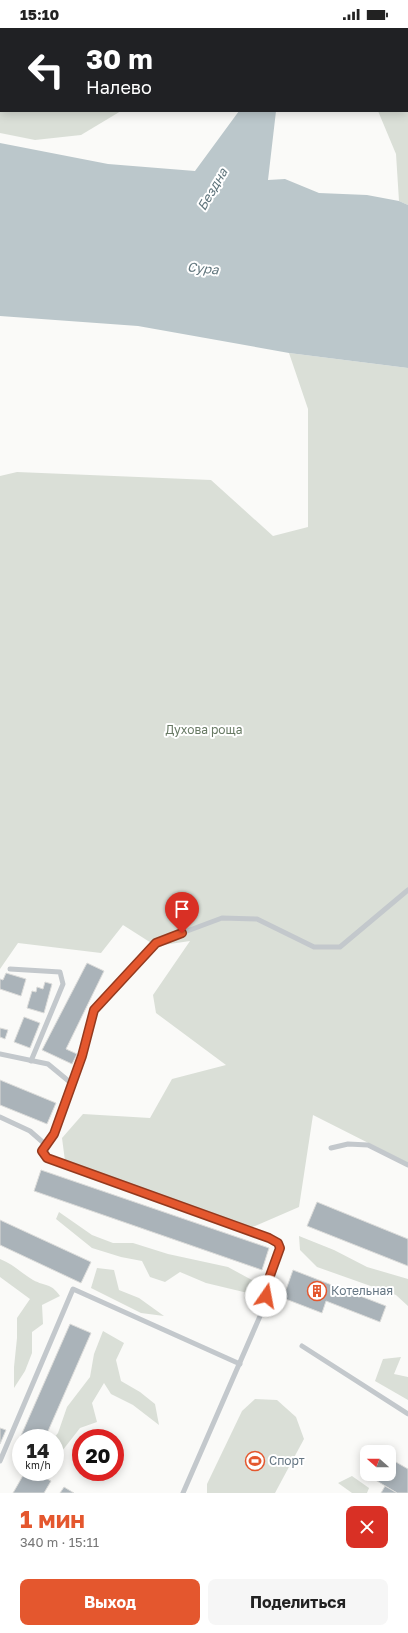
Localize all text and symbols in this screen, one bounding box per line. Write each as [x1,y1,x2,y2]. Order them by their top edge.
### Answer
text: 15:10 [20,5,59,23]
text: 30 m [86,42,153,75]
icon: left [20,44,72,96]
text: Налево [86,76,152,98]
water label: Бездна [194,164,231,213]
water label: Сура [187,258,220,278]
park label: Духова роща [165,722,243,737]
pin [165,892,199,933]
icon: arrive [171,898,193,920]
position arrow [245,1275,287,1317]
building icon: Котельная [306,1280,328,1302]
place label: Котельная [331,1283,393,1298]
speed limit sign: 20 [72,1429,124,1481]
text: 14 [27,1438,49,1462]
north arrow [360,1445,396,1481]
map controls [360,1445,396,1481]
sports icon: Спорт [244,1450,266,1472]
place label: Спорт [269,1453,305,1468]
text: km/h [25,1459,51,1471]
text: 1 мин [20,1504,85,1533]
button: close [346,1506,388,1548]
text: 340 m · 15:11 [20,1534,99,1550]
button: Выход [20,1579,200,1625]
button: Поделиться [208,1579,388,1625]

